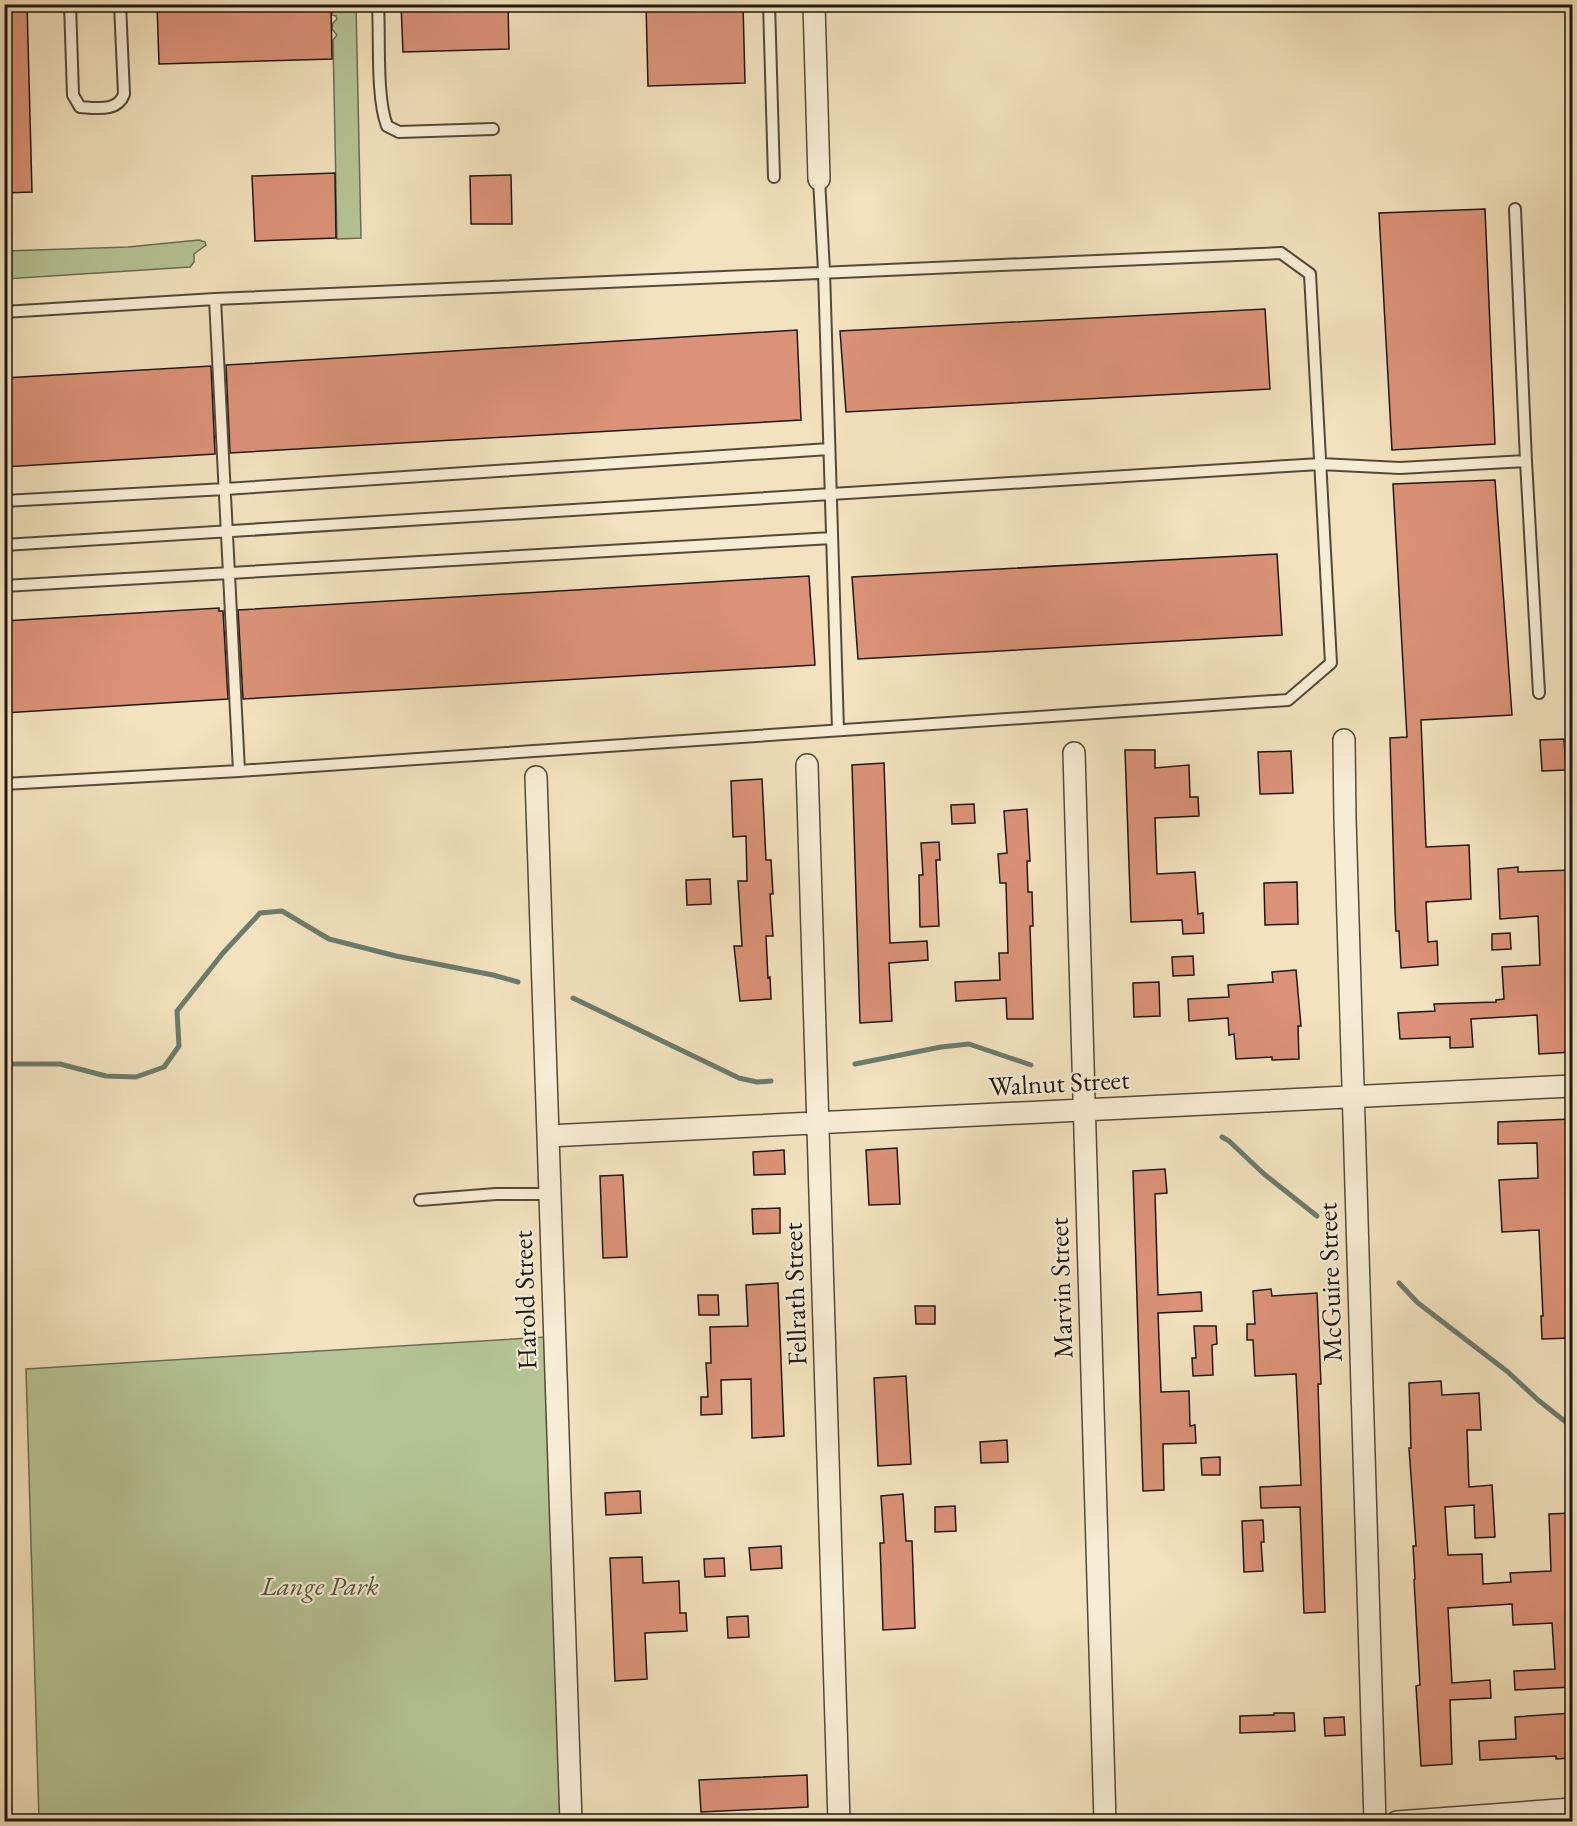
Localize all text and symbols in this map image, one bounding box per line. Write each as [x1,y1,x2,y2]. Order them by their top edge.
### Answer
street label: Walnut Street [988,1061,1131,1104]
street label: McGuire Street [1309,1201,1350,1362]
street label: Marvin Street [1041,1216,1080,1359]
street label: Fellrath Street [774,1221,814,1366]
street label: Harold Street [505,1229,544,1370]
park label: Lange Park [260,1568,379,1603]

